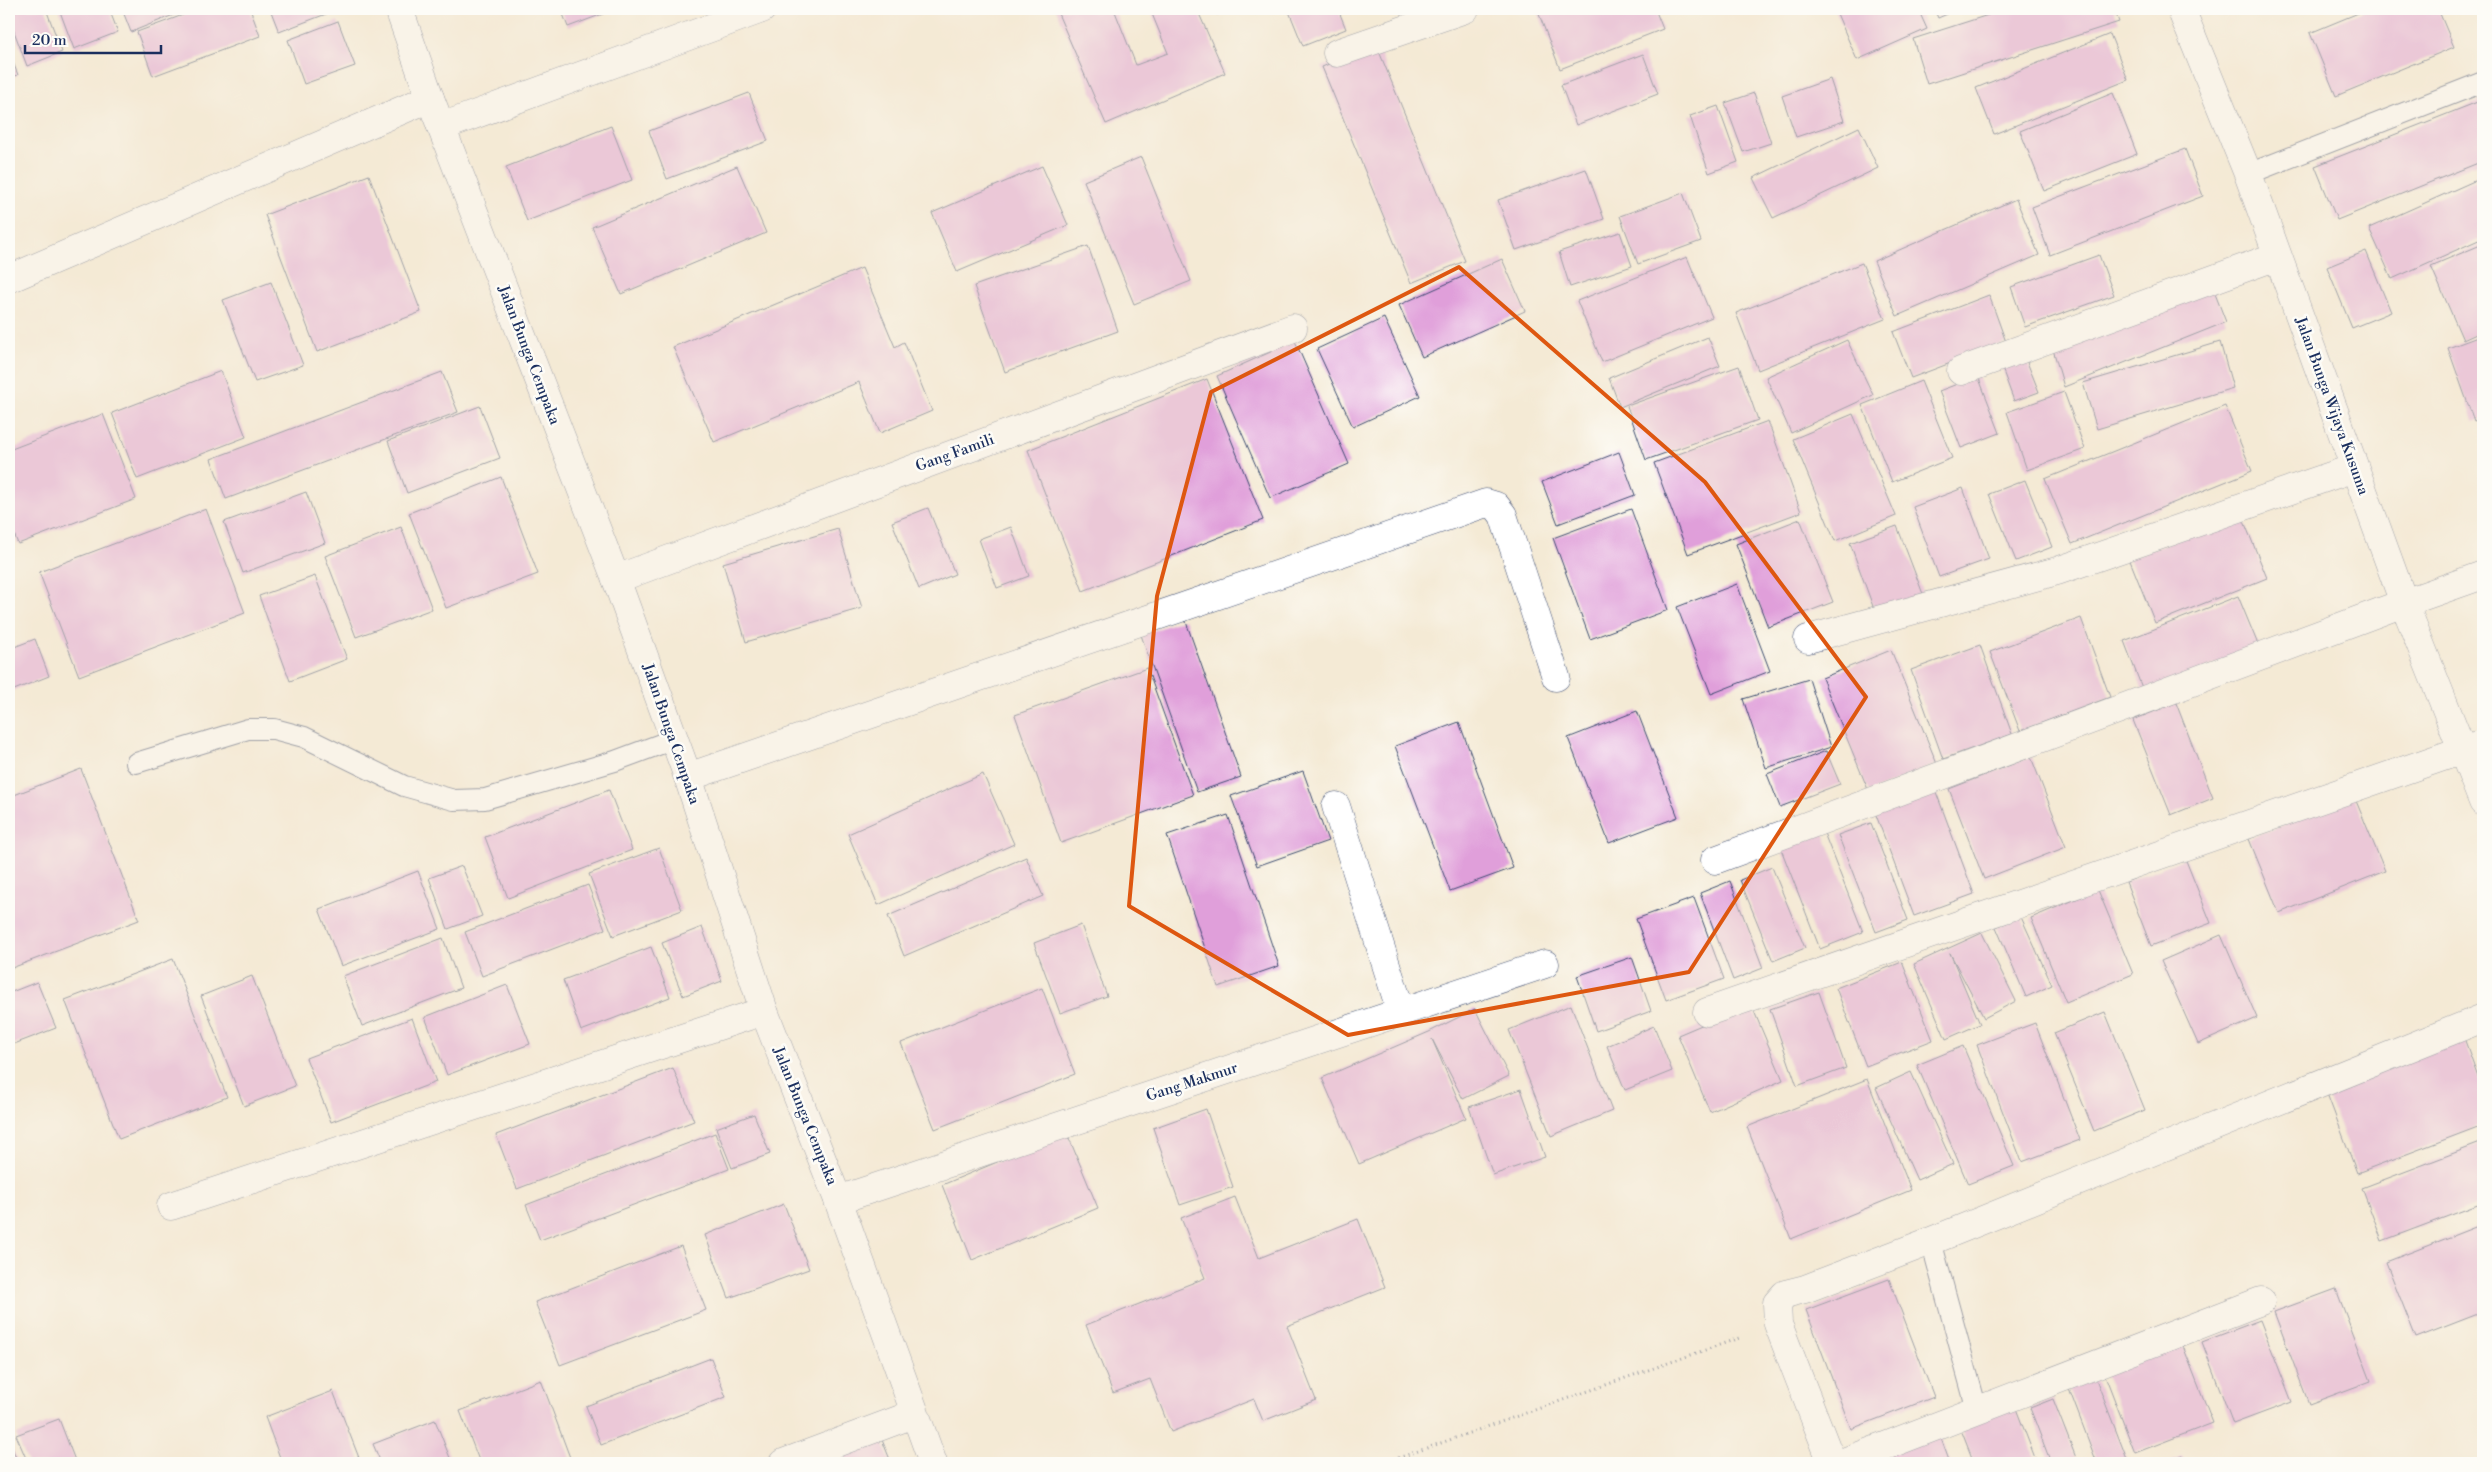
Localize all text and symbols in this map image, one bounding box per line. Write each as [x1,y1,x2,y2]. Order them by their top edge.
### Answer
scale bar [25,22,161,54]
text: 20 m [32,31,67,50]
street label: Jalan Bunga Cempaka [493,282,564,428]
street label: Jalan Bunga Wijaya Kusuma [2291,313,2373,498]
street label: Gang Famili [913,430,997,476]
street label: Jalan Bunga Cempaka [638,660,704,807]
street label: Jalan Bunga Cempaka [768,1043,842,1188]
street label: Gang Makmur [1144,1058,1241,1106]

